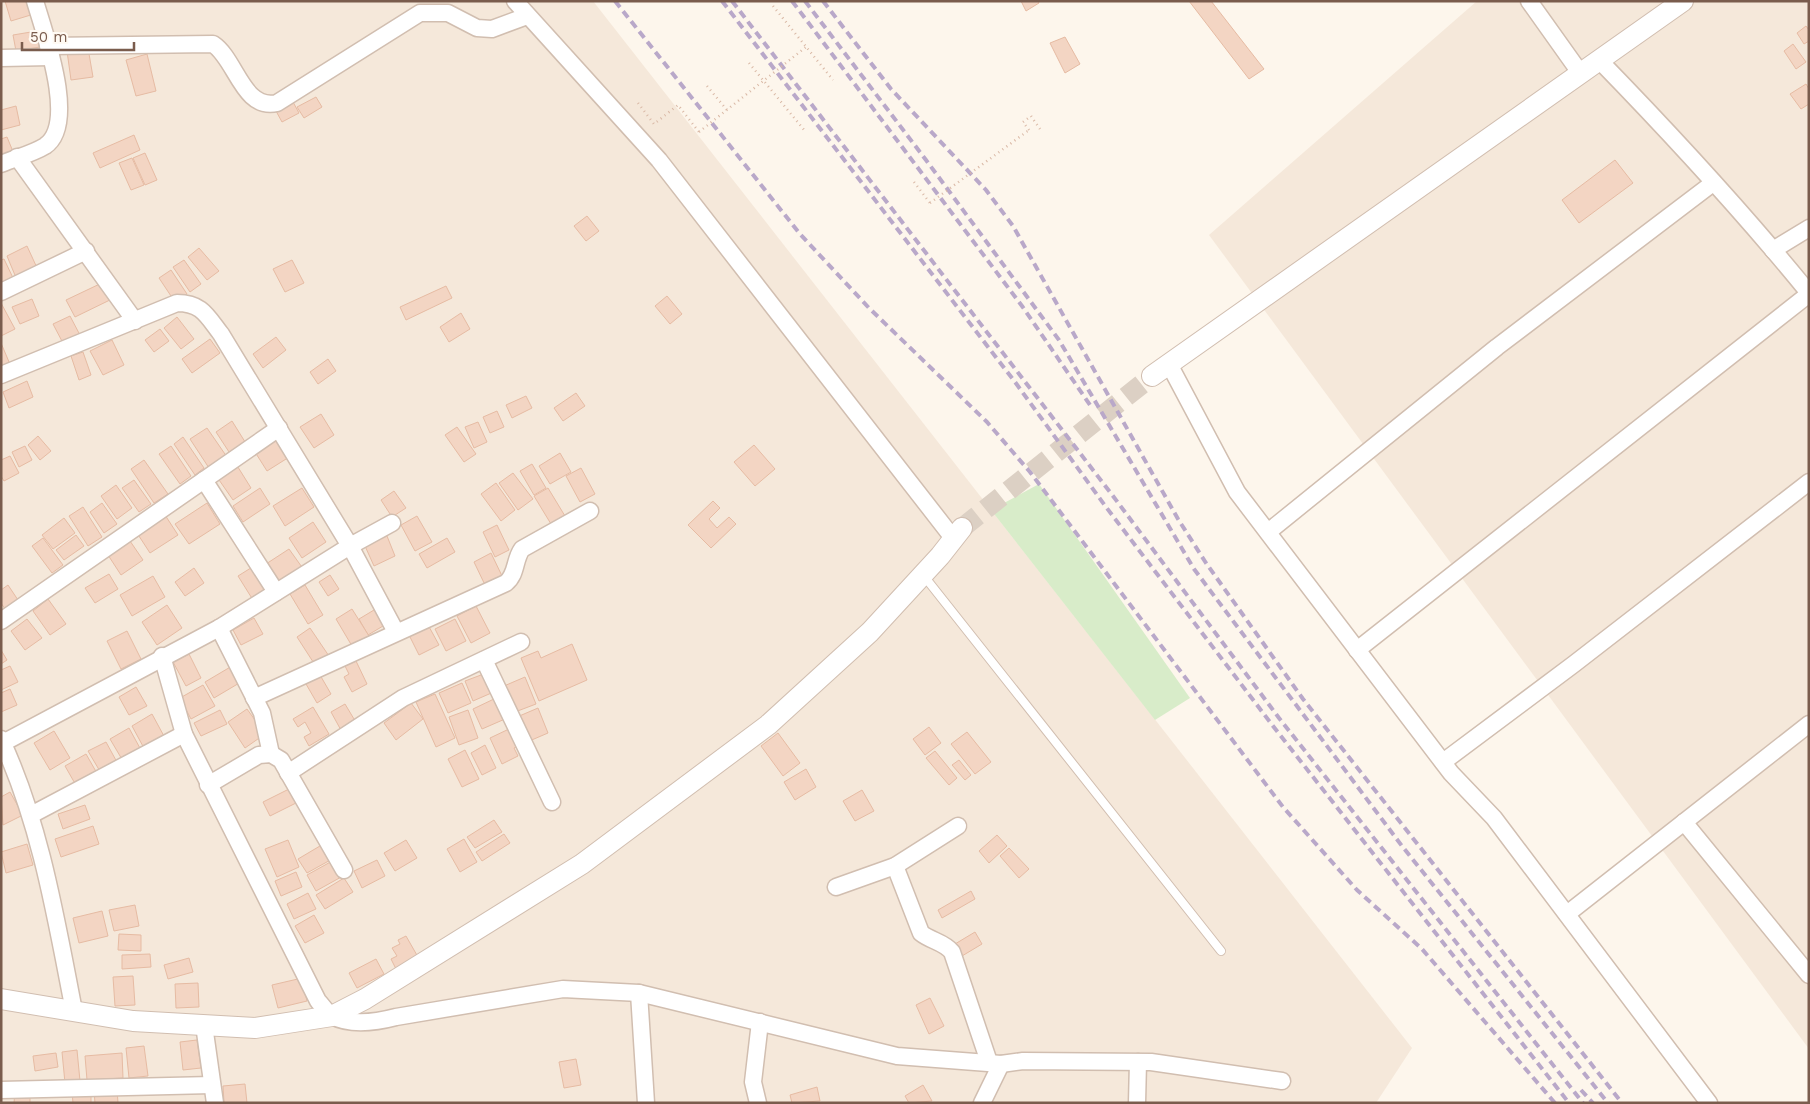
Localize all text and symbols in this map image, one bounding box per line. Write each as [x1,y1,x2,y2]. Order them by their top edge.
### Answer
scale bar [22,20,135,52]
text: 50 m [30,28,67,46]

